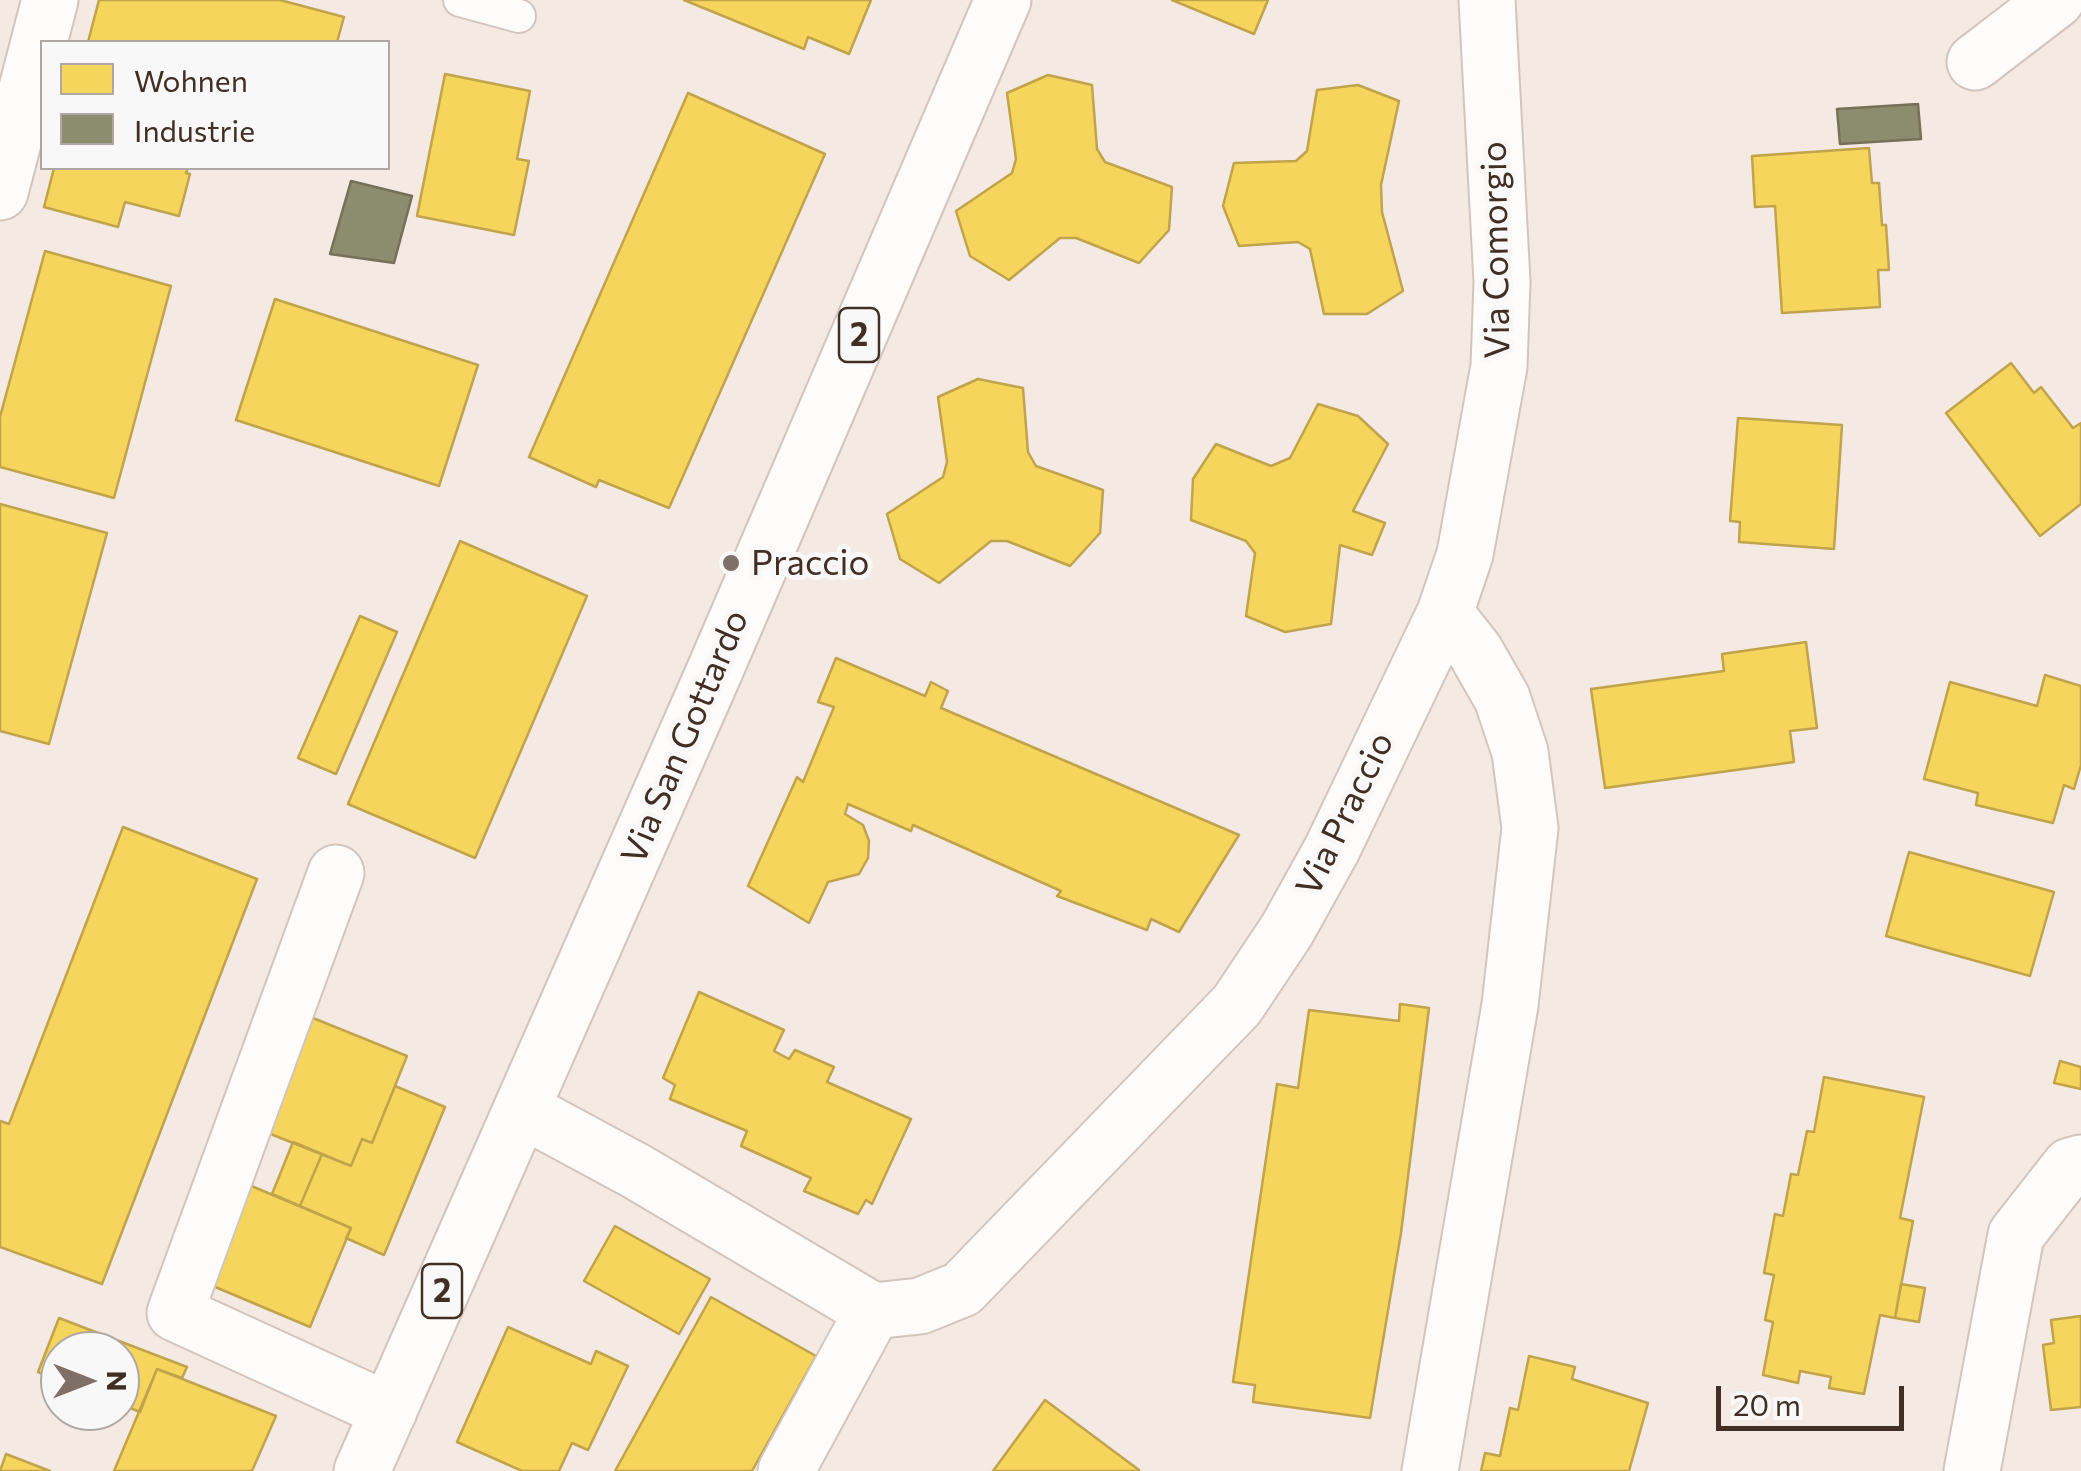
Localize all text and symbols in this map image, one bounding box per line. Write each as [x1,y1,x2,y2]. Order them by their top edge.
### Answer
legend [40,40,390,170]
text: Wohnen [134,61,248,98]
text: Industrie [134,111,255,148]
street label: Via Comorgio [1473,141,1519,359]
road number: 2 [839,308,879,362]
place label: Praccio [751,542,869,584]
marker: Praccio [720,552,742,574]
street label: Via San Gottardo [613,604,757,870]
street label: Via Praccio [1287,725,1403,903]
road number: 2 [422,1264,462,1318]
north arrow [40,1331,140,1431]
scale bar [1721,1366,1908,1428]
text: N [101,1371,135,1392]
text: 20 m [1733,1385,1801,1422]

